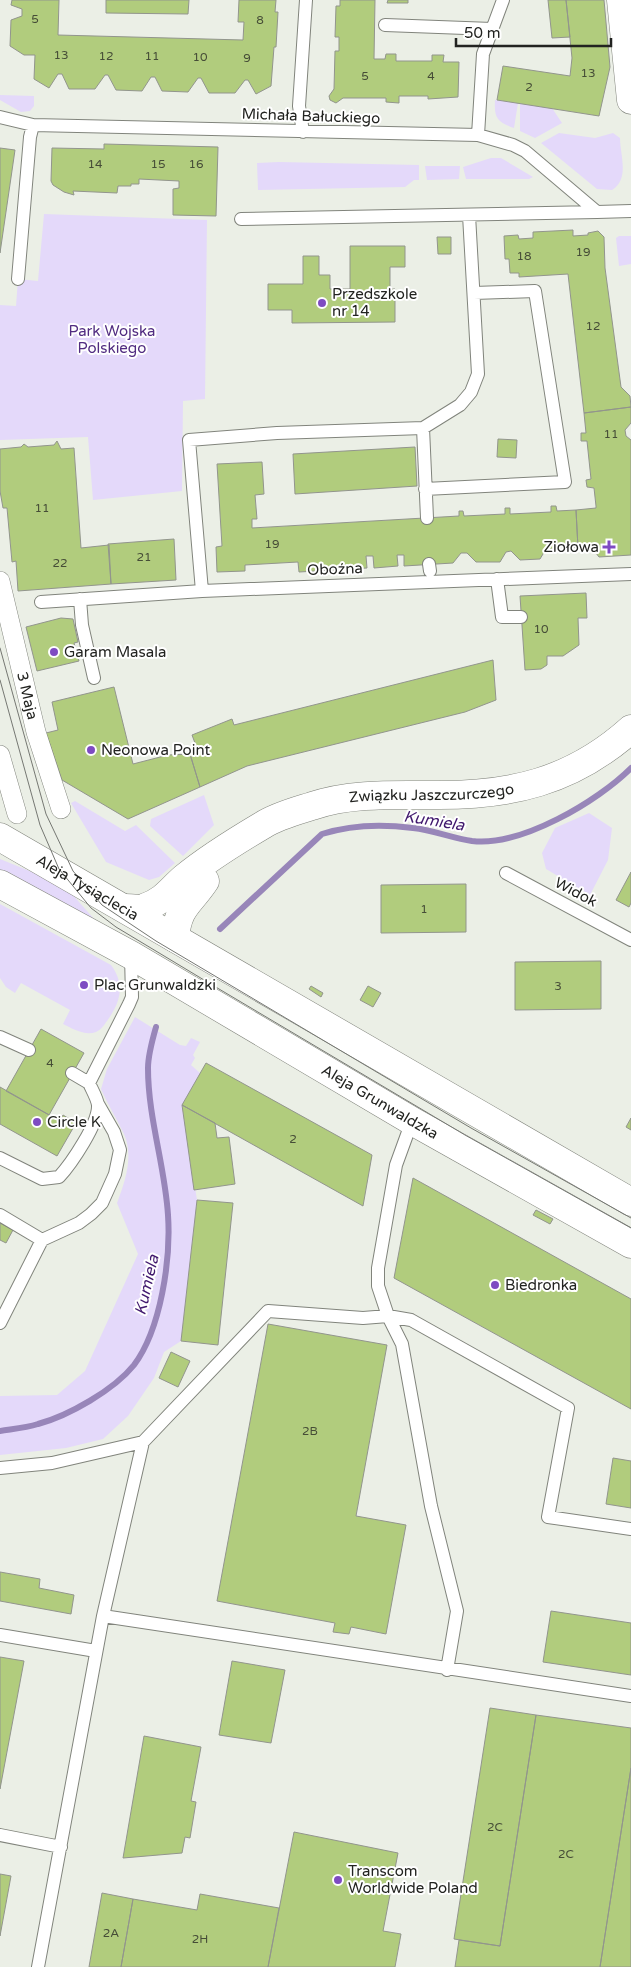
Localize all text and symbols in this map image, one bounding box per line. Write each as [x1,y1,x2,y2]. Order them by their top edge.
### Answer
house number: 5 [31,12,39,26]
house number: 8 [256,13,264,27]
scale bar [456,15,611,47]
text: 50 m [464,24,501,42]
house number: 13 [53,48,69,62]
house number: 12 [98,49,114,63]
house number: 11 [144,49,160,63]
house number: 10 [192,50,208,64]
house number: 9 [243,51,251,65]
house number: 13 [580,66,596,80]
house number: 5 [361,69,369,83]
house number: 4 [427,69,435,83]
house number: 2 [525,80,533,94]
street label: Michała Bałuckiego [241,105,381,127]
house number: 14 [87,157,103,171]
house number: 15 [150,157,166,171]
house number: 16 [188,157,204,171]
house number: 19 [575,245,591,259]
house number: 18 [516,249,532,263]
place label: Przedszkole nr 14 [332,285,417,320]
marker: Przedszkole nr 14 [316,297,328,309]
house number: 12 [585,319,601,333]
park label: Park Wojska Polskiego [68,322,156,357]
house number: 11 [603,427,619,441]
house number: 11 [34,501,50,515]
house number: 19 [264,537,280,551]
place label: Ziołowa [543,538,599,556]
marker: Ziołowa [603,541,615,553]
house number: 21 [136,550,152,564]
house number: 22 [52,556,68,570]
street label: Oboźna [307,559,363,579]
house number: 10 [533,622,549,636]
place label: Garam Masala [64,643,166,661]
marker: Garam Masala [48,646,60,658]
street label: 3 Maja [13,670,42,721]
place label: Neonowa Point [101,741,210,759]
marker: Neonowa Point [85,744,97,756]
street label: Związku Jaszczurczego [348,780,515,807]
water label: Kumiela [402,806,467,836]
street label: Aleja Tysiąclecia [33,851,142,924]
street label: Widok [552,873,600,911]
house number: 1 [420,902,428,916]
place label: Plac Grunwaldzki [94,976,216,994]
marker: Plac Grunwaldzki [78,979,90,991]
house number: 3 [554,979,562,993]
house number: 4 [46,1056,54,1070]
street label: Aleja Grunwaldzka [318,1061,441,1143]
place label: Circle K [47,1113,101,1131]
marker: Circle K [31,1116,43,1128]
house number: 2 [289,1132,297,1146]
water label: Kumiela [130,1252,164,1317]
place label: Biedronka [505,1276,577,1294]
marker: Biedronka [489,1279,501,1291]
house number: 2B [302,1424,318,1438]
house number: 2C [487,1820,503,1834]
house number: 2C [558,1847,574,1861]
place label: Transcom Worldwide Poland [348,1862,478,1897]
marker: Transcom Worldwide Poland [332,1874,344,1886]
house number: 2A [103,1926,119,1940]
house number: 2H [192,1932,208,1946]

